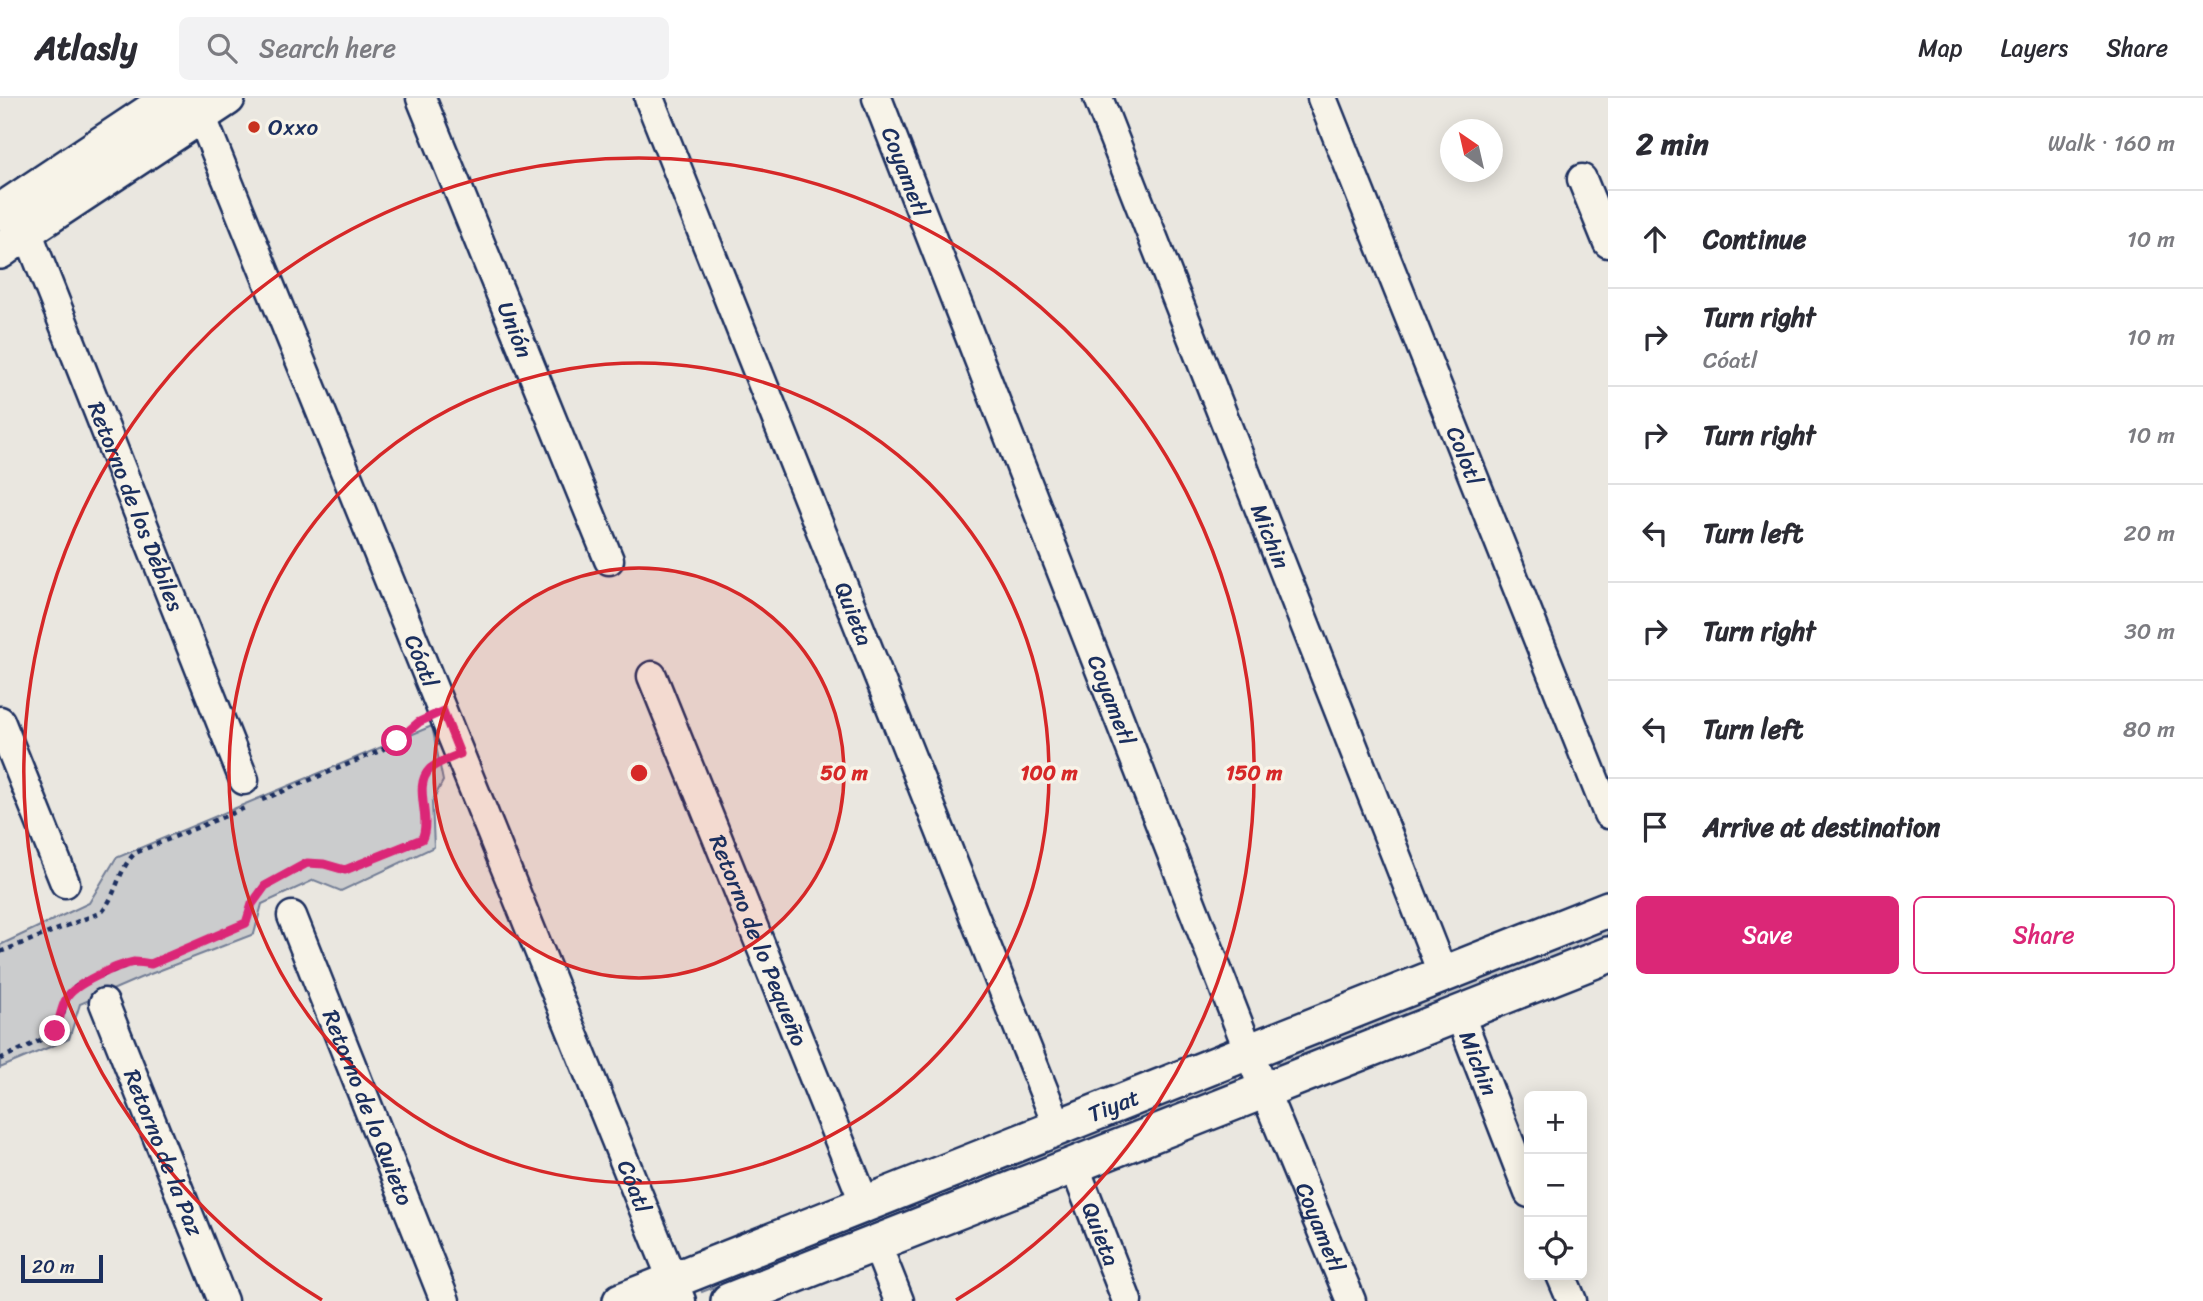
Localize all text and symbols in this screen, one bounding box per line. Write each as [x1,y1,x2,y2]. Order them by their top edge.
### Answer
search box [179,17,669,80]
text: Atlasly [35,19,137,77]
text: Search here [259,25,396,71]
text: Map [1918,27,1963,69]
text: Layers [2001,27,2068,69]
text: Share [2106,27,2168,69]
icon: search [203,29,241,67]
place label: Oxxo [268,107,318,148]
text: 2 min [1636,117,1709,171]
marker: Oxxo [246,119,262,135]
north arrow [1440,119,1503,182]
street label: Coyametl [869,120,942,223]
text: Walk · 160 m [2048,123,2175,164]
text: Continue [1703,216,1806,262]
text: 10 m [2127,219,2175,260]
icon: ahead [1636,220,1674,258]
text: Turn right [1703,294,1816,340]
street label: Unión [485,295,545,364]
text: 10 m [2127,317,2175,358]
icon: right [1636,318,1674,356]
text: Cóatl [1703,340,1757,381]
street label: Retorno de los Débiles [75,395,196,618]
text: Turn right [1703,412,1816,458]
text: 10 m [2127,415,2175,456]
icon: right [1636,416,1674,454]
street label: Colotl [1434,420,1495,492]
street label: Michin [1239,498,1302,576]
text: Turn left [1703,510,1803,556]
text: 20 m [2124,513,2175,554]
icon: left [1636,514,1674,552]
street label: Quieta [822,576,885,652]
text: Turn right [1703,608,1816,654]
text: 30 m [2124,611,2175,652]
icon: right [1636,612,1674,650]
street label: Cóatl [392,628,451,694]
street label: Coyametl [1075,649,1148,752]
text: Turn left [1703,706,1803,752]
text: 80 m [2123,709,2175,750]
icon: left [1636,710,1674,748]
route start [381,725,412,756]
text: 50 m [820,754,869,792]
text: 100 m [1020,754,1078,792]
text: 150 m [1226,754,1283,792]
centre of rings [627,761,651,785]
text: Arrive at destination [1703,804,1940,850]
icon: arrive [1636,808,1674,846]
street label: Retorno de lo Pequeño [697,828,819,1053]
button: Save [1636,896,1899,974]
button: Share [1913,896,2175,974]
street label: Retorno de lo Quieto [310,1003,425,1212]
route end [39,1015,70,1046]
street label: Michin [1447,1025,1510,1103]
street label: Retorno de la Paz [111,1063,215,1243]
street label: Tiyat [1082,1077,1146,1135]
map controls [1524,1091,1587,1280]
button: + [1524,1091,1587,1154]
street label: Cóatl [605,1154,663,1220]
button: − [1524,1154,1587,1217]
street label: Coyametl [1283,1176,1357,1279]
street label: Quieta [1069,1196,1132,1272]
button: locate [1524,1217,1587,1280]
text: 20 m [32,1250,75,1283]
scale bar [21,1252,103,1284]

